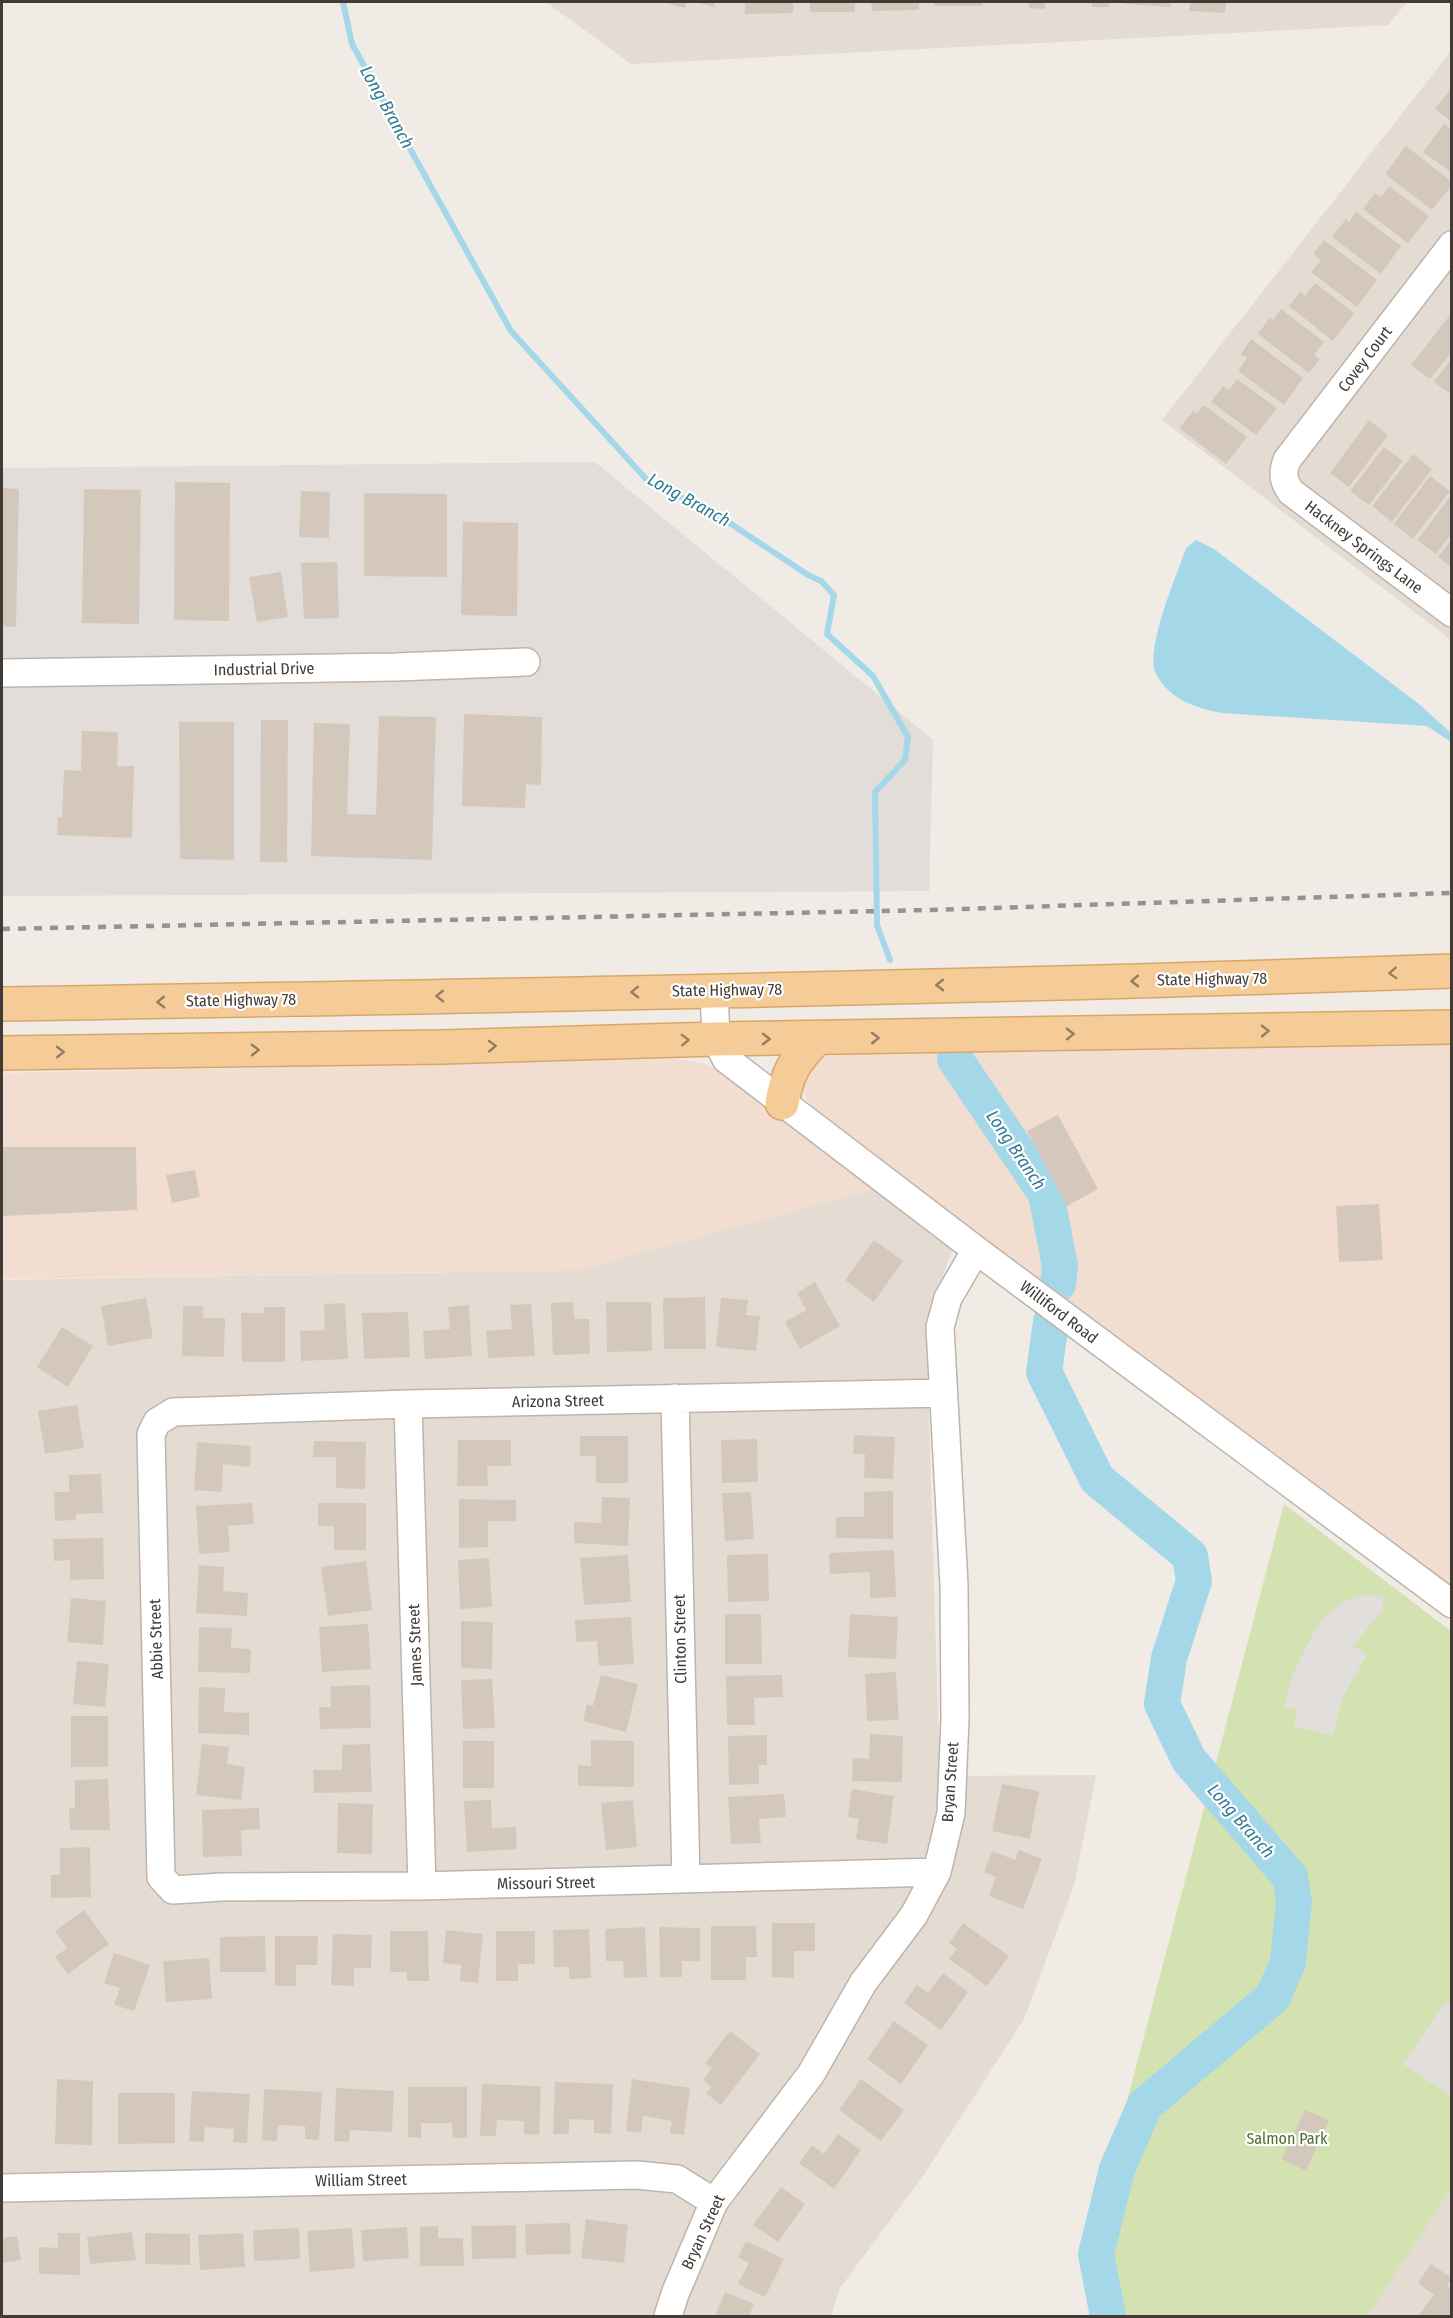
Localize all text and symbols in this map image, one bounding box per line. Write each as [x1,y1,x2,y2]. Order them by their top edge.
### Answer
water label: Long Branch [355,62,419,152]
street label: Covey Court [1334,322,1396,396]
water label: Long Branch [644,468,734,532]
street label: Hackney Springs Lane [1301,496,1427,598]
street label: Industrial Drive [213,659,315,679]
one-way arrow [1389,967,1398,979]
street label: State Highway 78 [1157,969,1267,989]
one-way arrow [1131,974,1140,987]
one-way arrow [936,979,945,991]
street label: State Highway 78 [672,980,782,1000]
one-way arrow [630,986,639,998]
street label: State Highway 78 [186,990,296,1010]
one-way arrow [435,990,444,1003]
one-way arrow [156,996,165,1008]
one-way arrow [1260,1025,1269,1037]
one-way arrow [1065,1028,1074,1041]
one-way arrow [870,1032,879,1044]
one-way arrow [762,1033,771,1045]
one-way arrow [680,1034,689,1046]
one-way arrow [487,1039,496,1052]
one-way arrow [250,1043,259,1056]
one-way arrow [55,1046,64,1058]
water label: Long Branch [981,1106,1051,1194]
street label: Williford Road [1016,1277,1102,1347]
street label: Arizona Street [512,1391,605,1411]
street label: Clinton Street [670,1593,690,1684]
street label: Abbie Street [145,1598,167,1680]
street label: James Street [404,1603,426,1686]
street label: Bryan Street [938,1740,962,1823]
water label: Long Branch [1203,1779,1279,1863]
street label: Missouri Street [497,1873,596,1893]
park label: Salmon Park [1246,2129,1328,2148]
street label: William Street [315,2170,408,2190]
street label: Bryan Street [677,2191,729,2273]

